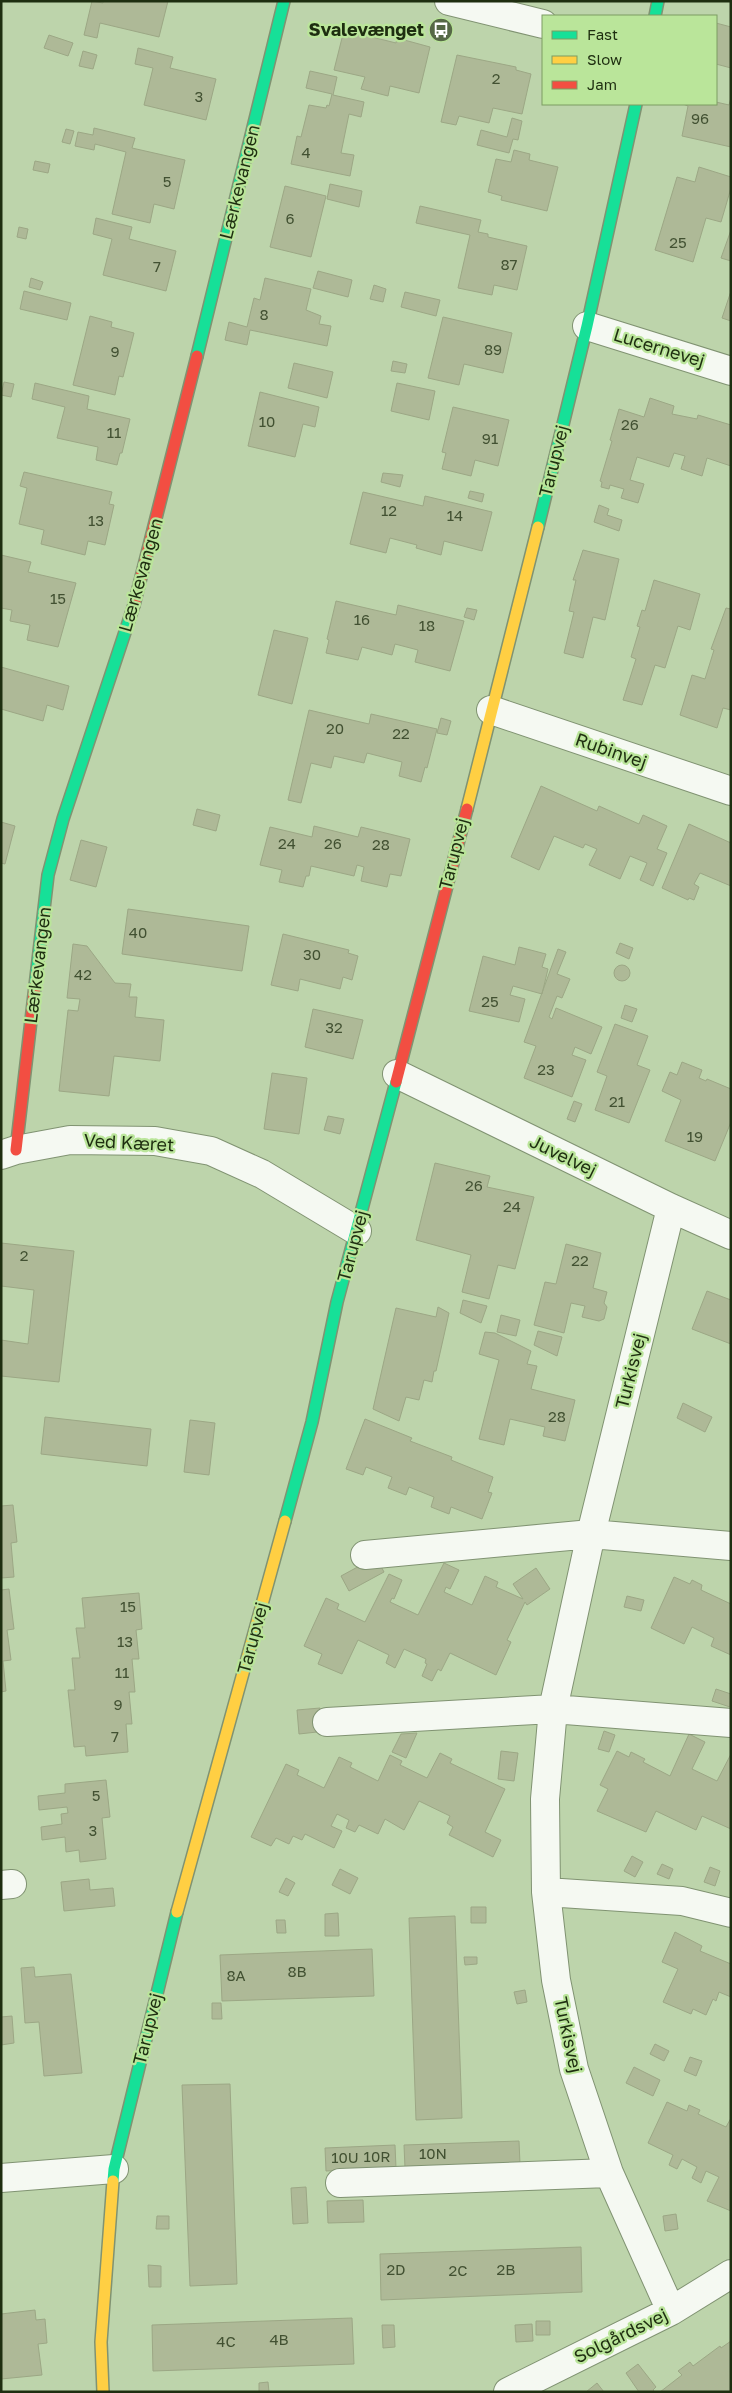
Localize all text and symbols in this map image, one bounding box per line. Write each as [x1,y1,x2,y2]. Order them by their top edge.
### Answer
legend [542,15,717,105]
bus stop icon: Svalevænget [428,17,454,43]
place label: Svalevænget [309,18,424,40]
text: Fast [587,25,618,43]
text: Slow [587,50,622,68]
house number: 2 [492,69,500,87]
text: Jam [587,75,617,93]
house number: 3 [195,87,203,105]
house number: 96 [691,109,709,127]
street label: Lærkevangen [214,122,264,241]
house number: 4 [301,143,311,161]
house number: 5 [163,172,171,190]
house number: 6 [285,209,295,227]
house number: 25 [669,233,687,251]
house number: 87 [500,255,518,273]
house number: 7 [153,257,161,275]
house number: 8 [259,305,269,323]
street label: Lucernevej [611,323,708,371]
house number: 89 [484,340,502,358]
house number: 9 [110,342,120,360]
house number: 10 [259,412,275,430]
house number: 26 [621,415,639,433]
house number: 11 [107,423,121,441]
street label: Tarupvej [533,423,573,499]
house number: 91 [482,429,498,447]
house number: 12 [381,501,397,519]
house number: 14 [447,506,463,524]
house number: 13 [88,511,104,529]
street label: Lærkevangen [113,515,167,634]
house number: 15 [50,589,66,607]
house number: 16 [354,610,370,628]
house number: 18 [419,616,435,634]
house number: 20 [326,719,344,737]
house number: 22 [392,724,410,742]
street label: Rubinvej [573,728,650,773]
street label: Tarupvej [433,816,473,892]
house number: 24 [278,834,296,852]
house number: 26 [324,834,342,852]
house number: 28 [372,835,390,853]
street label: Lærkevangen [19,905,55,1025]
house number: 40 [129,923,147,941]
house number: 30 [303,945,321,963]
house number: 42 [74,965,92,983]
house number: 25 [481,992,499,1010]
house number: 32 [325,1018,343,1036]
house number: 23 [537,1060,555,1078]
house number: 21 [609,1092,625,1110]
house number: 19 [687,1127,703,1145]
street label: Ved Kæret [83,1129,175,1155]
street label: Juvelvej [527,1130,600,1181]
house number: 26 [465,1176,483,1194]
house number: 24 [503,1197,521,1215]
street label: Tarupvej [332,1207,372,1284]
house number: 2 [20,1246,28,1264]
house number: 22 [571,1251,589,1269]
street label: Turkisvej [610,1331,650,1411]
house number: 28 [548,1407,566,1425]
house number: 15 [120,1597,136,1615]
street label: Tarupvej [232,1599,272,1676]
house number: 13 [117,1632,133,1650]
house number: 11 [115,1663,129,1681]
house number: 9 [113,1695,123,1713]
house number: 7 [111,1727,119,1745]
house number: 5 [92,1786,100,1804]
house number: 3 [89,1821,97,1839]
house number: 8B [287,1962,307,1980]
house number: 8A [226,1966,246,1984]
street label: Tarupvej [127,1991,167,2067]
street label: Turkisvej [550,1995,588,2075]
house number: 10N [419,2144,447,2162]
house number: 10R [364,2147,390,2165]
house number: 10U [331,2148,359,2166]
house number: 2D [386,2260,406,2278]
house number: 2B [497,2260,515,2278]
house number: 2C [449,2261,467,2279]
street label: Solgårdsvej [570,2303,671,2367]
house number: 4B [269,2330,289,2348]
house number: 4C [216,2332,236,2350]

